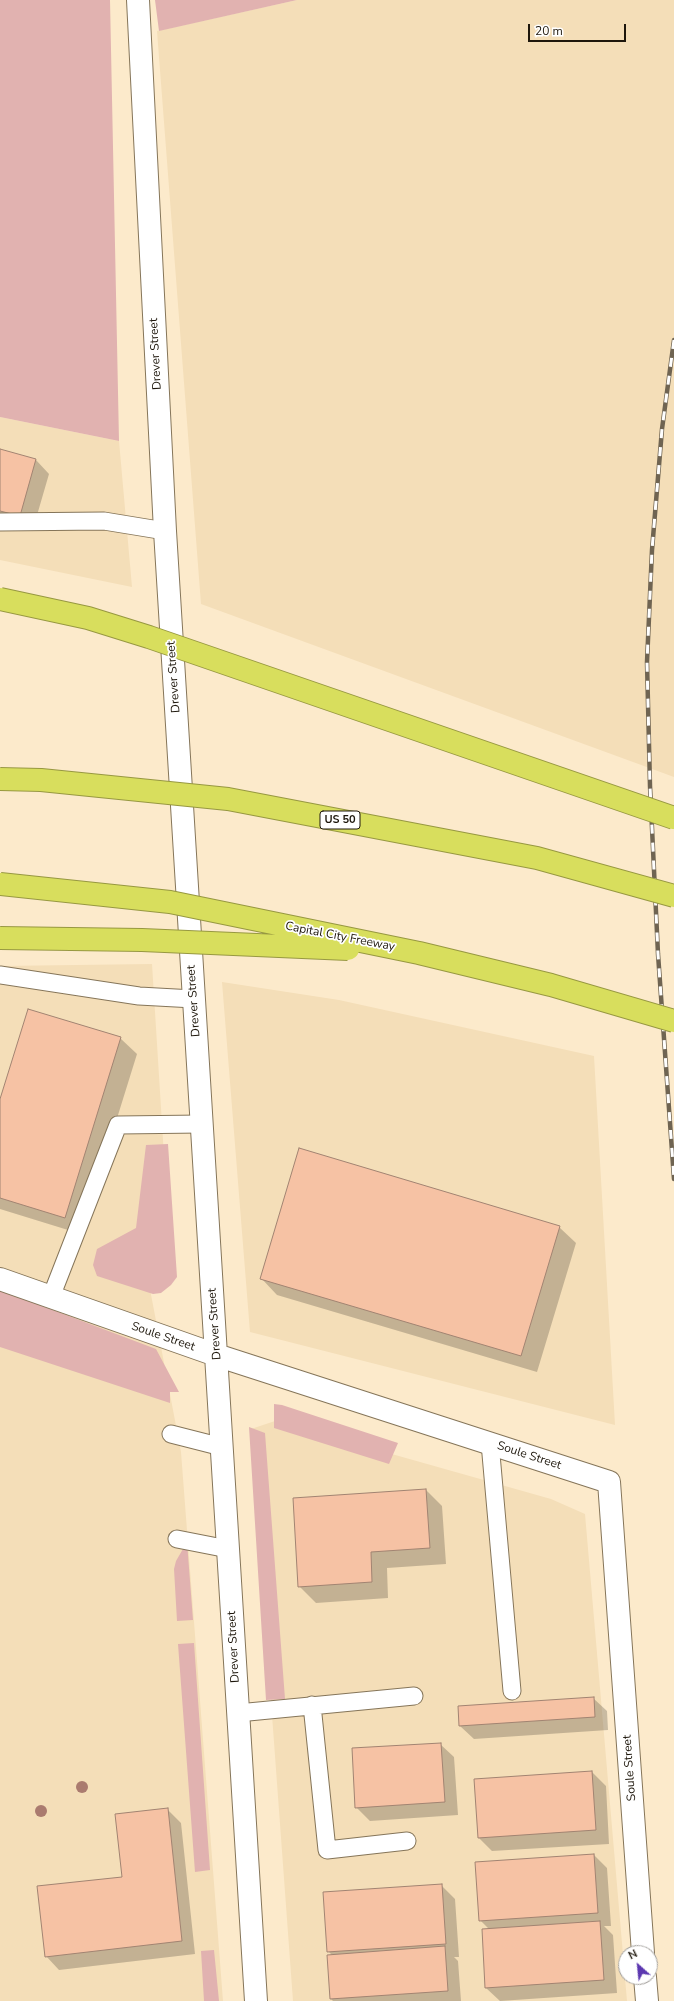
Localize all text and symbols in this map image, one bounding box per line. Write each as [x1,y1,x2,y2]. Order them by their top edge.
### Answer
scale bar [530,16,628,42]
text: 20 m [535,23,563,39]
street label: Drever Street [147,318,165,390]
street label: Drever Street [164,641,184,713]
road number: US 50 [320,811,360,829]
street label: Capital City Freeway [284,919,396,955]
street label: Drever Street [184,965,204,1037]
street label: Drever Street [205,1288,225,1360]
street label: Soule Street [129,1319,197,1355]
street label: Soule Street [495,1439,563,1473]
street label: Drever Street [225,1611,243,1683]
street label: Soule Street [620,1734,640,1802]
north arrow [618,1945,658,1985]
text: N [626,1946,640,1963]

